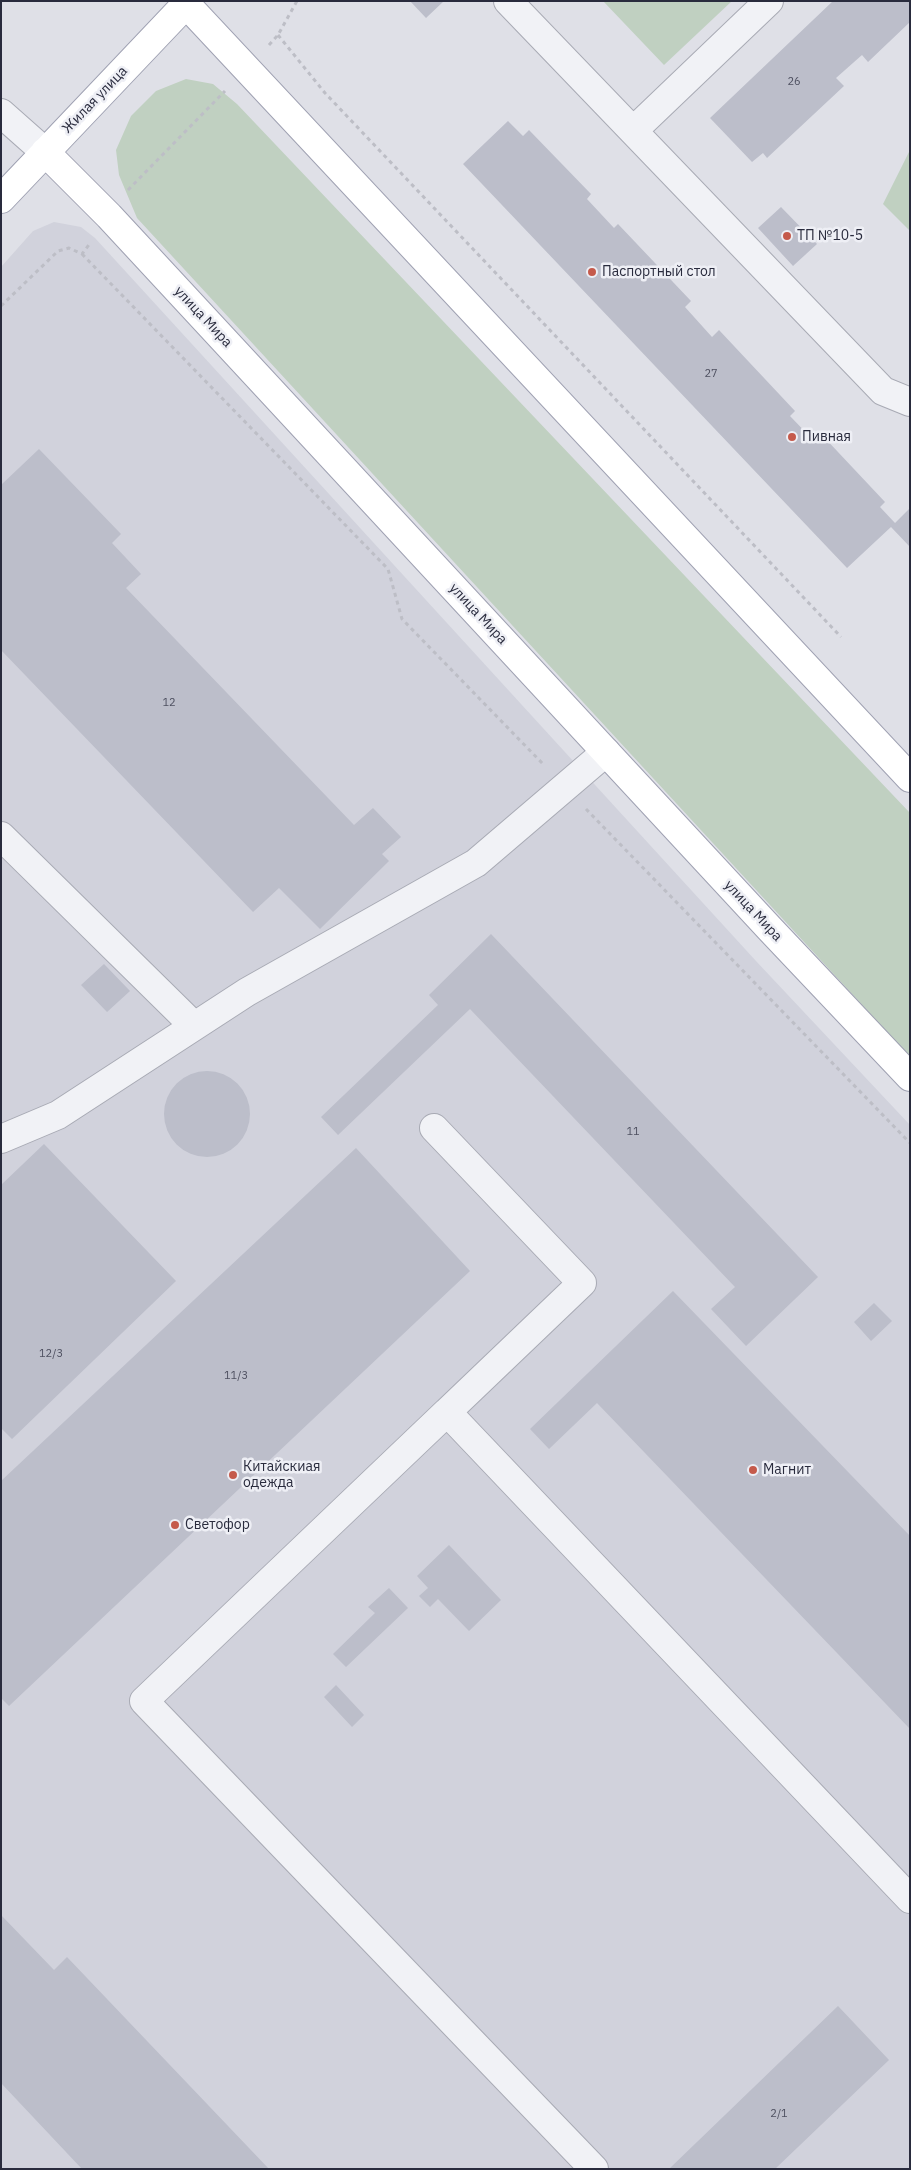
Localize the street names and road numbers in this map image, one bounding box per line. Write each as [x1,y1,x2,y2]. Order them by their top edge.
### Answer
street label: Жилая улица [59,63,131,137]
street label: улица Мира [171,283,235,351]
street label: улица Мира [446,580,510,648]
street label: улица Мира [721,877,785,945]

